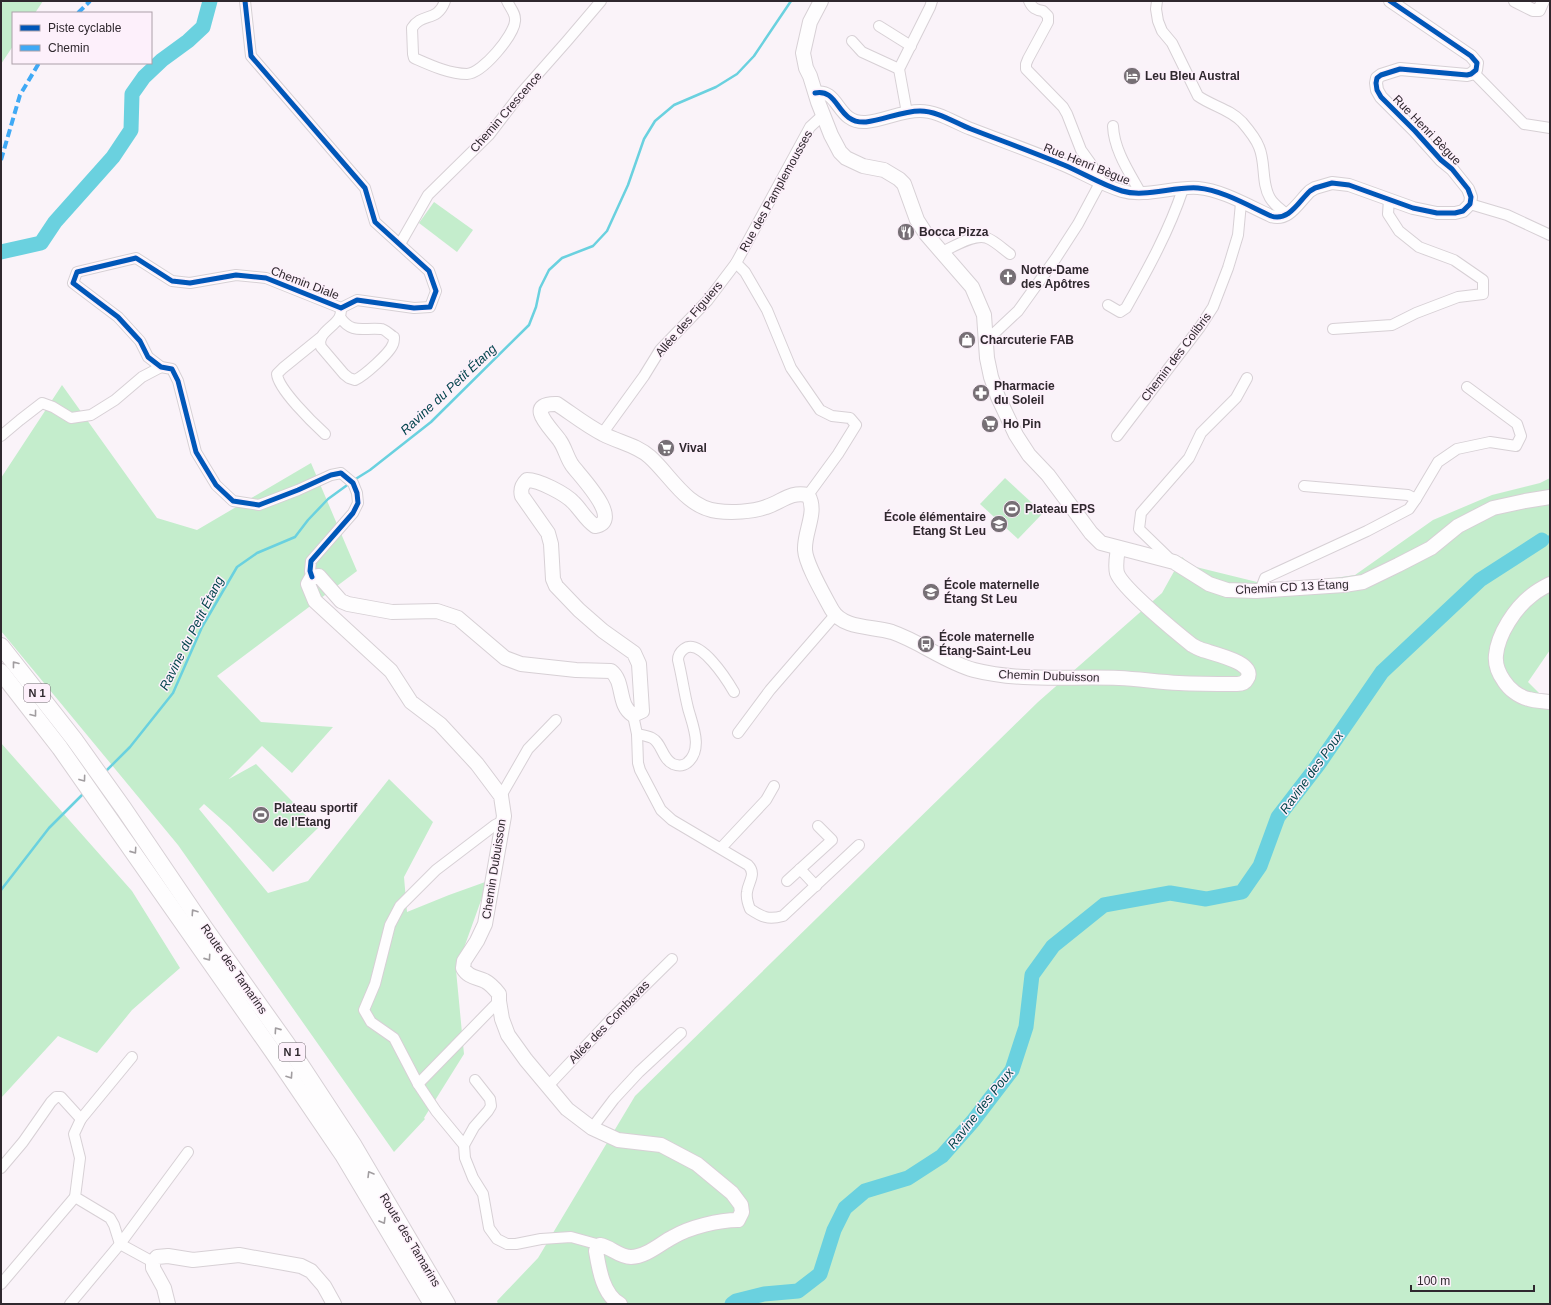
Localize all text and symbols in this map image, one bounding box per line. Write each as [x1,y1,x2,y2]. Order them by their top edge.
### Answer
legend [12,12,152,64]
text: Piste cyclable [48,21,122,35]
text: Chemin [48,41,89,55]
hotel icon: Leu Bleu Austral [1122,66,1142,86]
street label: Chemin Crescence [467,69,545,155]
place label: Leu Bleu Austral [1145,69,1240,83]
street label: Rue Henri Bègue [1390,92,1464,168]
street label: Rue des Pamplemousses [737,128,815,254]
street label: Rue Henri Bègue [1042,140,1133,188]
restaurant icon: Bocca Pizza [896,222,916,242]
place label: Bocca Pizza [919,225,989,239]
place label: Notre-Dame des Apôtres [1021,263,1090,291]
street label: Chemin Diale [269,264,341,303]
church icon: Notre-Dame des Apôtres [998,267,1018,287]
street label: Allée des Figuiers [652,278,726,360]
street label: Chemin des Colibris [1138,310,1214,404]
shop icon: Charcuterie FAB [957,330,977,350]
place label: Charcuterie FAB [980,333,1074,347]
water label: Ravine du Petit Étang [397,340,500,438]
place label: Pharmacie du Soleil [994,379,1055,407]
pharmacy icon: Pharmacie du Soleil [971,383,991,403]
supermarket icon: Ho Pin [980,414,1000,434]
place label: Ho Pin [1003,417,1041,431]
supermarket icon: Vival [656,438,676,458]
place label: Vival [679,441,707,455]
sports icon: Plateau EPS [1002,499,1022,519]
place label: Plateau EPS [1025,502,1095,516]
place label: École élémentaire Etang St Leu [884,509,986,538]
school or university icon: École élémentaire Etang St Leu [989,514,1009,534]
water label: Ravine du Petit Étang [156,573,227,693]
street label: Chemin CD 13 Étang [1235,576,1349,597]
place label: École maternelle Étang St Leu [944,577,1040,606]
school or university icon: École maternelle Étang St Leu [921,582,941,602]
place label: École maternelle Étang-Saint-Leu [939,629,1035,658]
bus stop icon: École maternelle Étang-Saint-Leu [916,634,936,654]
one-way arrow [13,662,20,669]
street label: Chemin Dubuisson [998,667,1100,685]
road number: N 1 [24,684,50,702]
one-way arrow [29,709,36,716]
water label: Ravine des Poux [1276,728,1347,816]
one-way arrow [78,775,85,782]
place label: Plateau sportif de l'Etang [274,801,358,829]
sports icon: Plateau sportif de l'Etang [251,805,271,825]
street label: Chemin Dubuisson [479,818,509,920]
one-way arrow [129,847,137,854]
one-way arrow [191,909,199,916]
street label: Route des Tamarins [198,921,270,1017]
one-way arrow [203,954,211,961]
street label: Allée des Combavas [566,978,652,1066]
one-way arrow [275,1027,282,1034]
road number: N 1 [279,1043,305,1061]
water label: Ravine des Poux [944,1065,1017,1152]
one-way arrow [285,1072,293,1079]
one-way arrow [368,1171,375,1178]
street label: Route des Tamarins [377,1191,443,1289]
one-way arrow [378,1217,385,1224]
scale bar [1411,1267,1534,1293]
text: 100 m [1417,1274,1450,1288]

